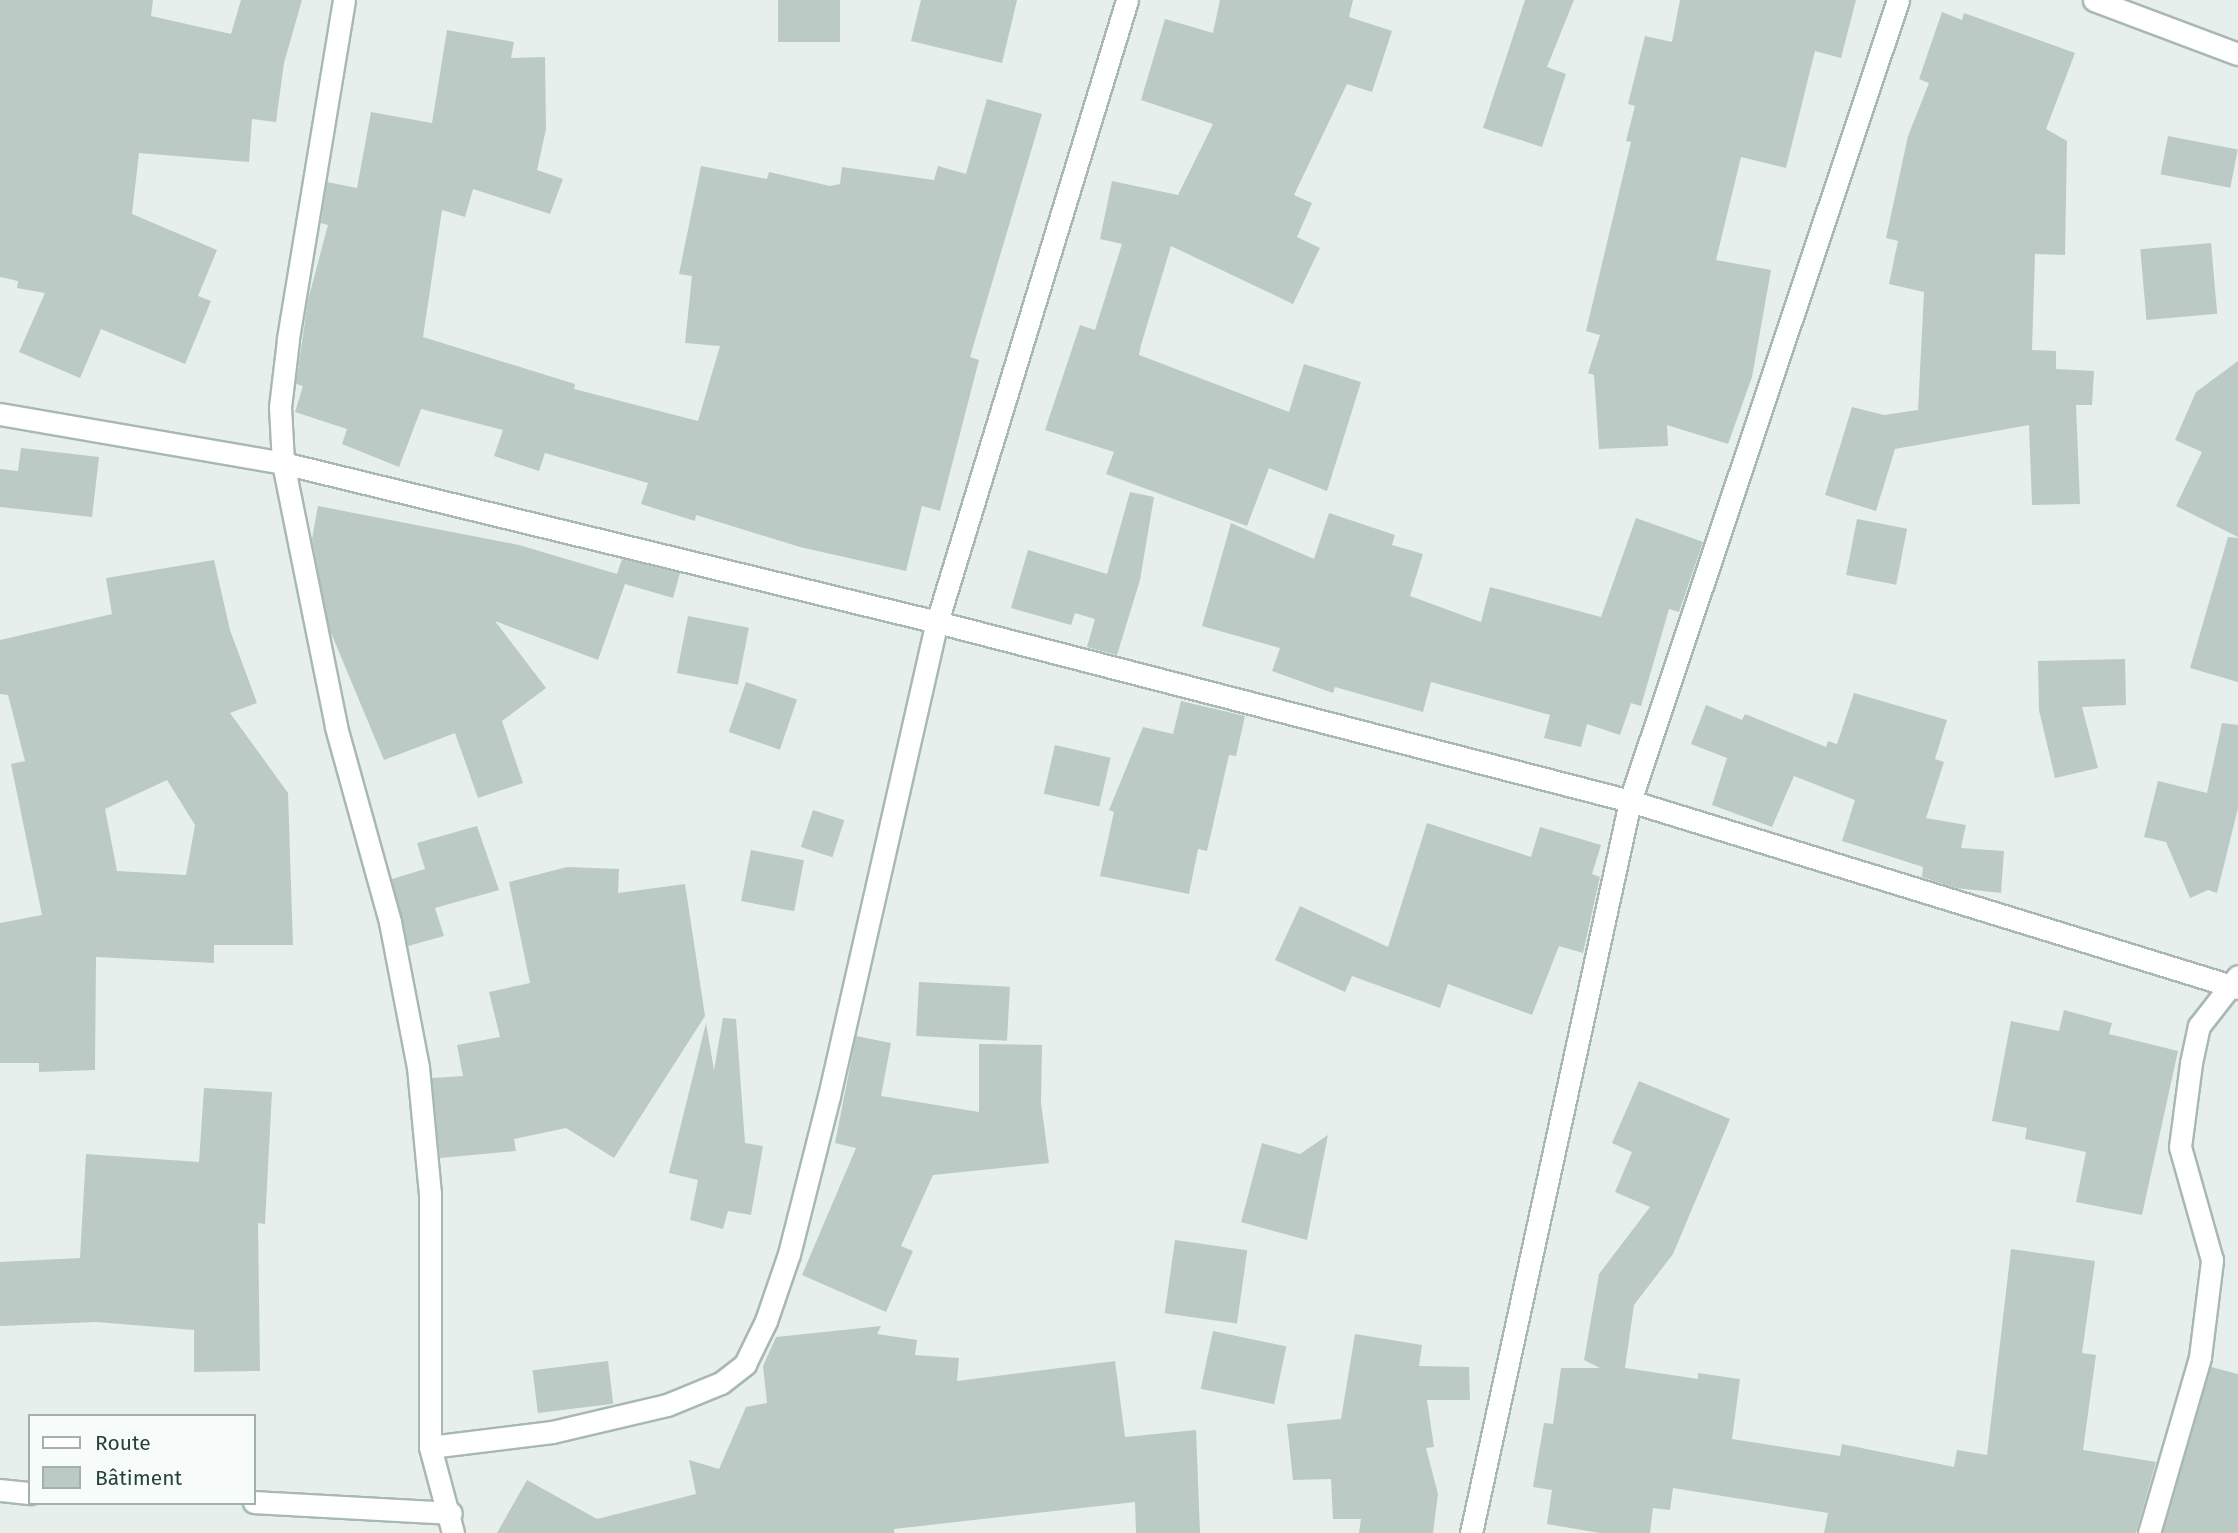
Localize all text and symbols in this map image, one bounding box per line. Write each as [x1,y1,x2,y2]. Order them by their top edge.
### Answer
legend [28,1414,256,1505]
text: Route [95,1430,151,1456]
text: Bâtiment [95,1465,182,1491]

